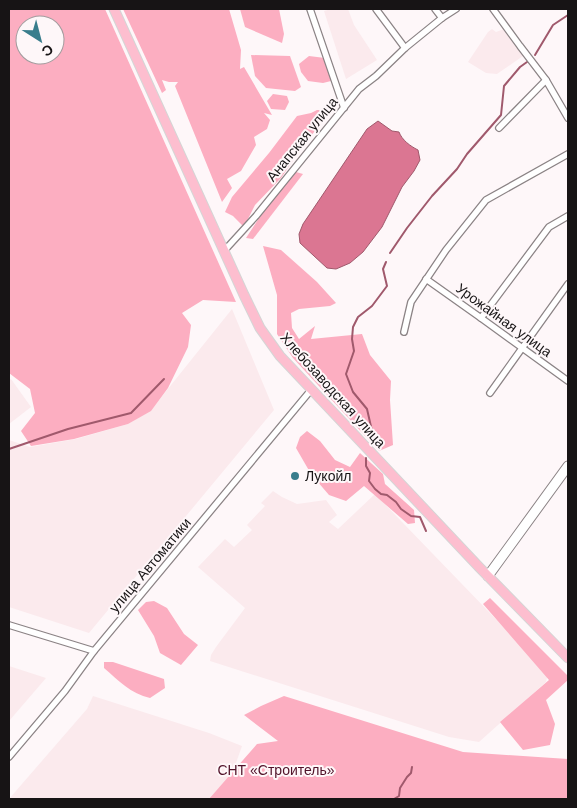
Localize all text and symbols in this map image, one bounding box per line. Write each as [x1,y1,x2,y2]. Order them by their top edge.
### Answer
north arrow [15,15,65,65]
text: С [39,41,56,60]
street label: Анапская улица [263,94,341,184]
street label: Урожайная улица [453,280,555,360]
street label: Хлебозаводская улица [277,329,389,451]
place label: Лукойл [305,468,351,484]
marker: Лукойл [289,470,301,482]
street label: улица Автоматики [106,515,194,615]
park label: СНТ «Строитель» [217,762,335,778]

